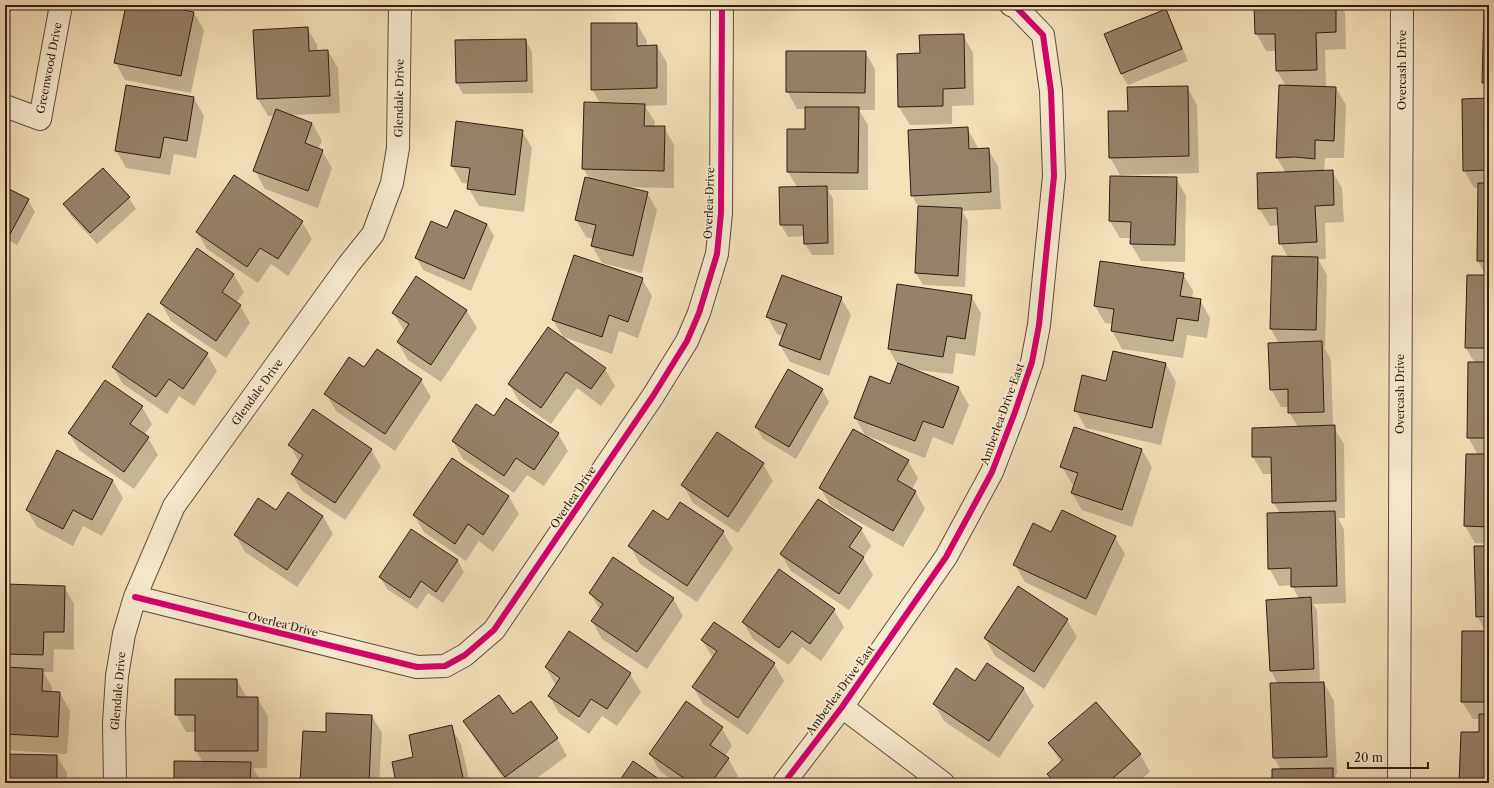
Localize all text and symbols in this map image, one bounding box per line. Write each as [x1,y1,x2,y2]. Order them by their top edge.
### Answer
street label: Greenwood Drive [33,21,65,115]
street label: Overcash Drive [1395,30,1409,110]
street label: Glendale Drive [391,59,407,137]
street label: Overlea Drive [701,167,717,239]
street label: Overcash Drive [1393,354,1407,434]
street label: Glendale Drive [228,356,286,428]
street label: Amberlea Drive East [977,361,1027,468]
street label: Overlea Drive [547,463,599,531]
street label: Overlea Drive [246,608,320,640]
street label: Amberlea Drive East [802,642,877,738]
street label: Glendale Drive [108,651,128,731]
scale bar [1348,744,1428,770]
text: 20 m [1354,750,1383,765]

